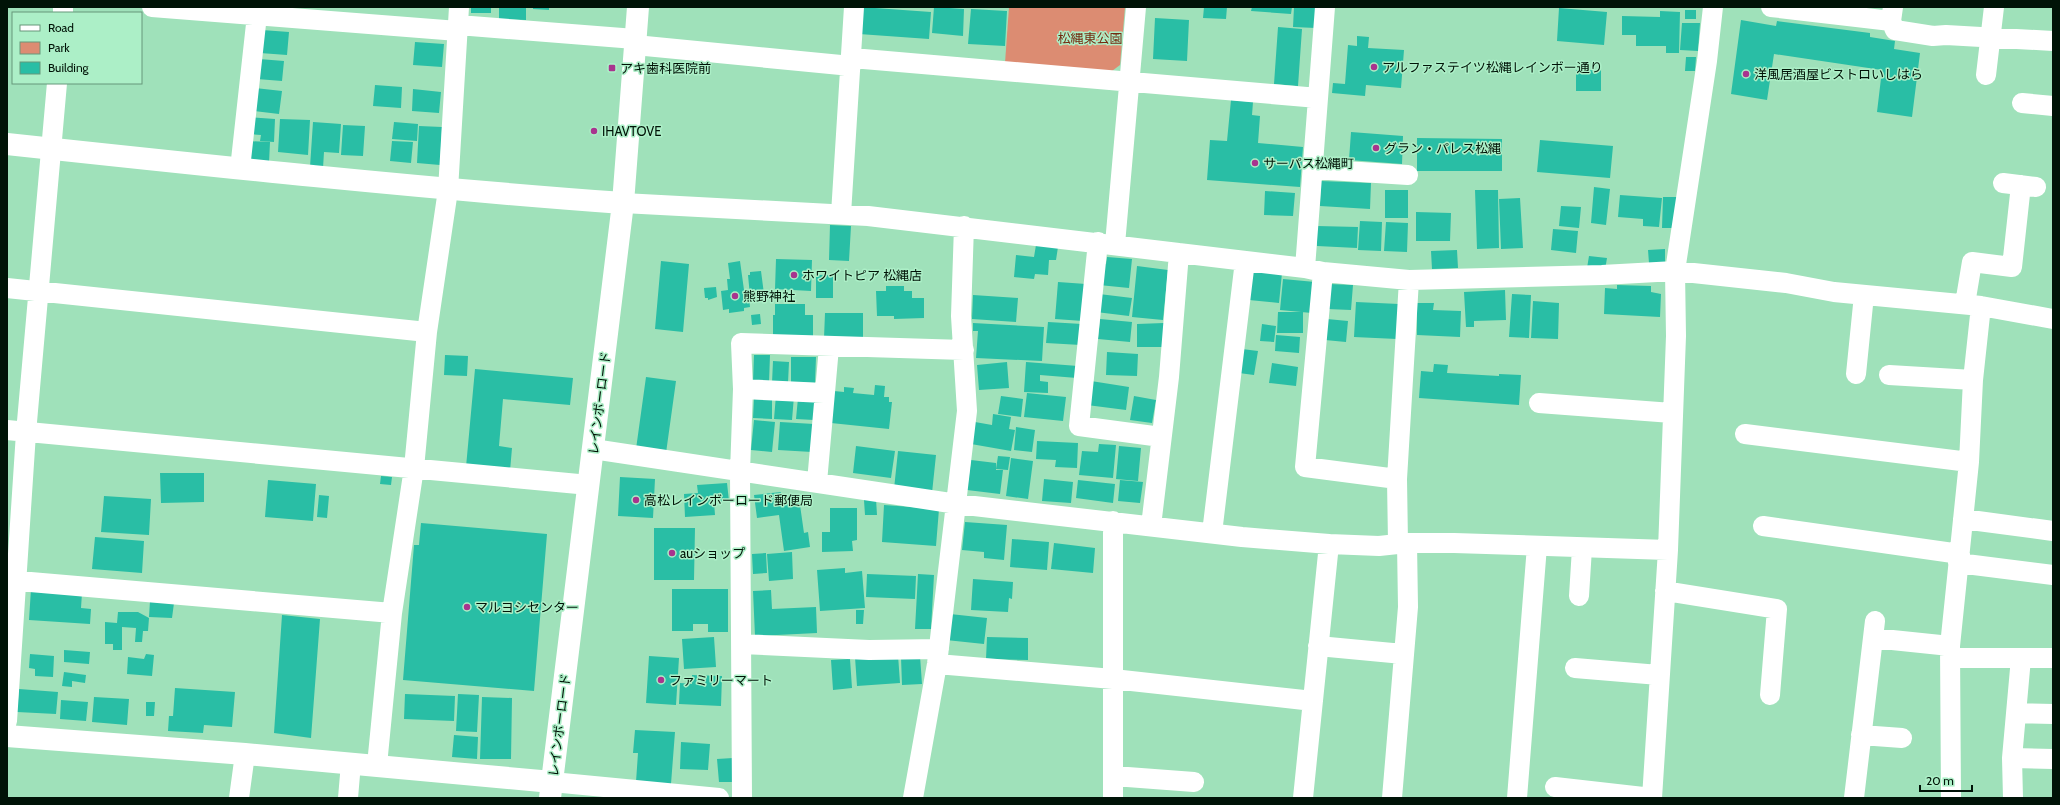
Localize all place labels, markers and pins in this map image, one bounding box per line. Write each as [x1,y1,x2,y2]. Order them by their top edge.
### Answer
place label: アルファステイツ松縄レインボー通り [1382,59,1603,75]
place label: アキ歯科医院前 [620,60,711,76]
marker: アルファステイツ松縄レインボー通り [1369,62,1379,72]
marker: アキ歯科医院前 [607,63,617,73]
place label: 洋風居酒屋ビストロいしはら [1754,66,1923,82]
marker: 洋風居酒屋ビストロいしはら [1741,69,1751,79]
place label: IHAVTOVE [602,123,661,139]
marker: IHAVTOVE [589,126,599,136]
place label: グラン・パレス松縄 [1384,140,1501,156]
marker: グラン・パレス松縄 [1371,143,1381,153]
place label: サーパス松縄町 [1263,155,1354,171]
marker: サーパス松縄町 [1250,158,1260,168]
place label: ホワイトピア 松縄店 [802,267,922,283]
marker: ホワイトピア 松縄店 [789,270,799,280]
place label: 熊野神社 [743,288,795,304]
marker: 熊野神社 [730,291,740,301]
place label: 高松レインボーロード郵便局 [644,492,813,508]
marker: 高松レインボーロード郵便局 [631,495,641,505]
place label: auショップ [680,545,745,561]
marker: auショップ [667,548,677,558]
place label: マルヨシセンター [475,599,579,615]
marker: マルヨシセンター [462,602,472,612]
place label: ファミリーマート [669,672,773,688]
marker: ファミリーマート [656,675,666,685]

